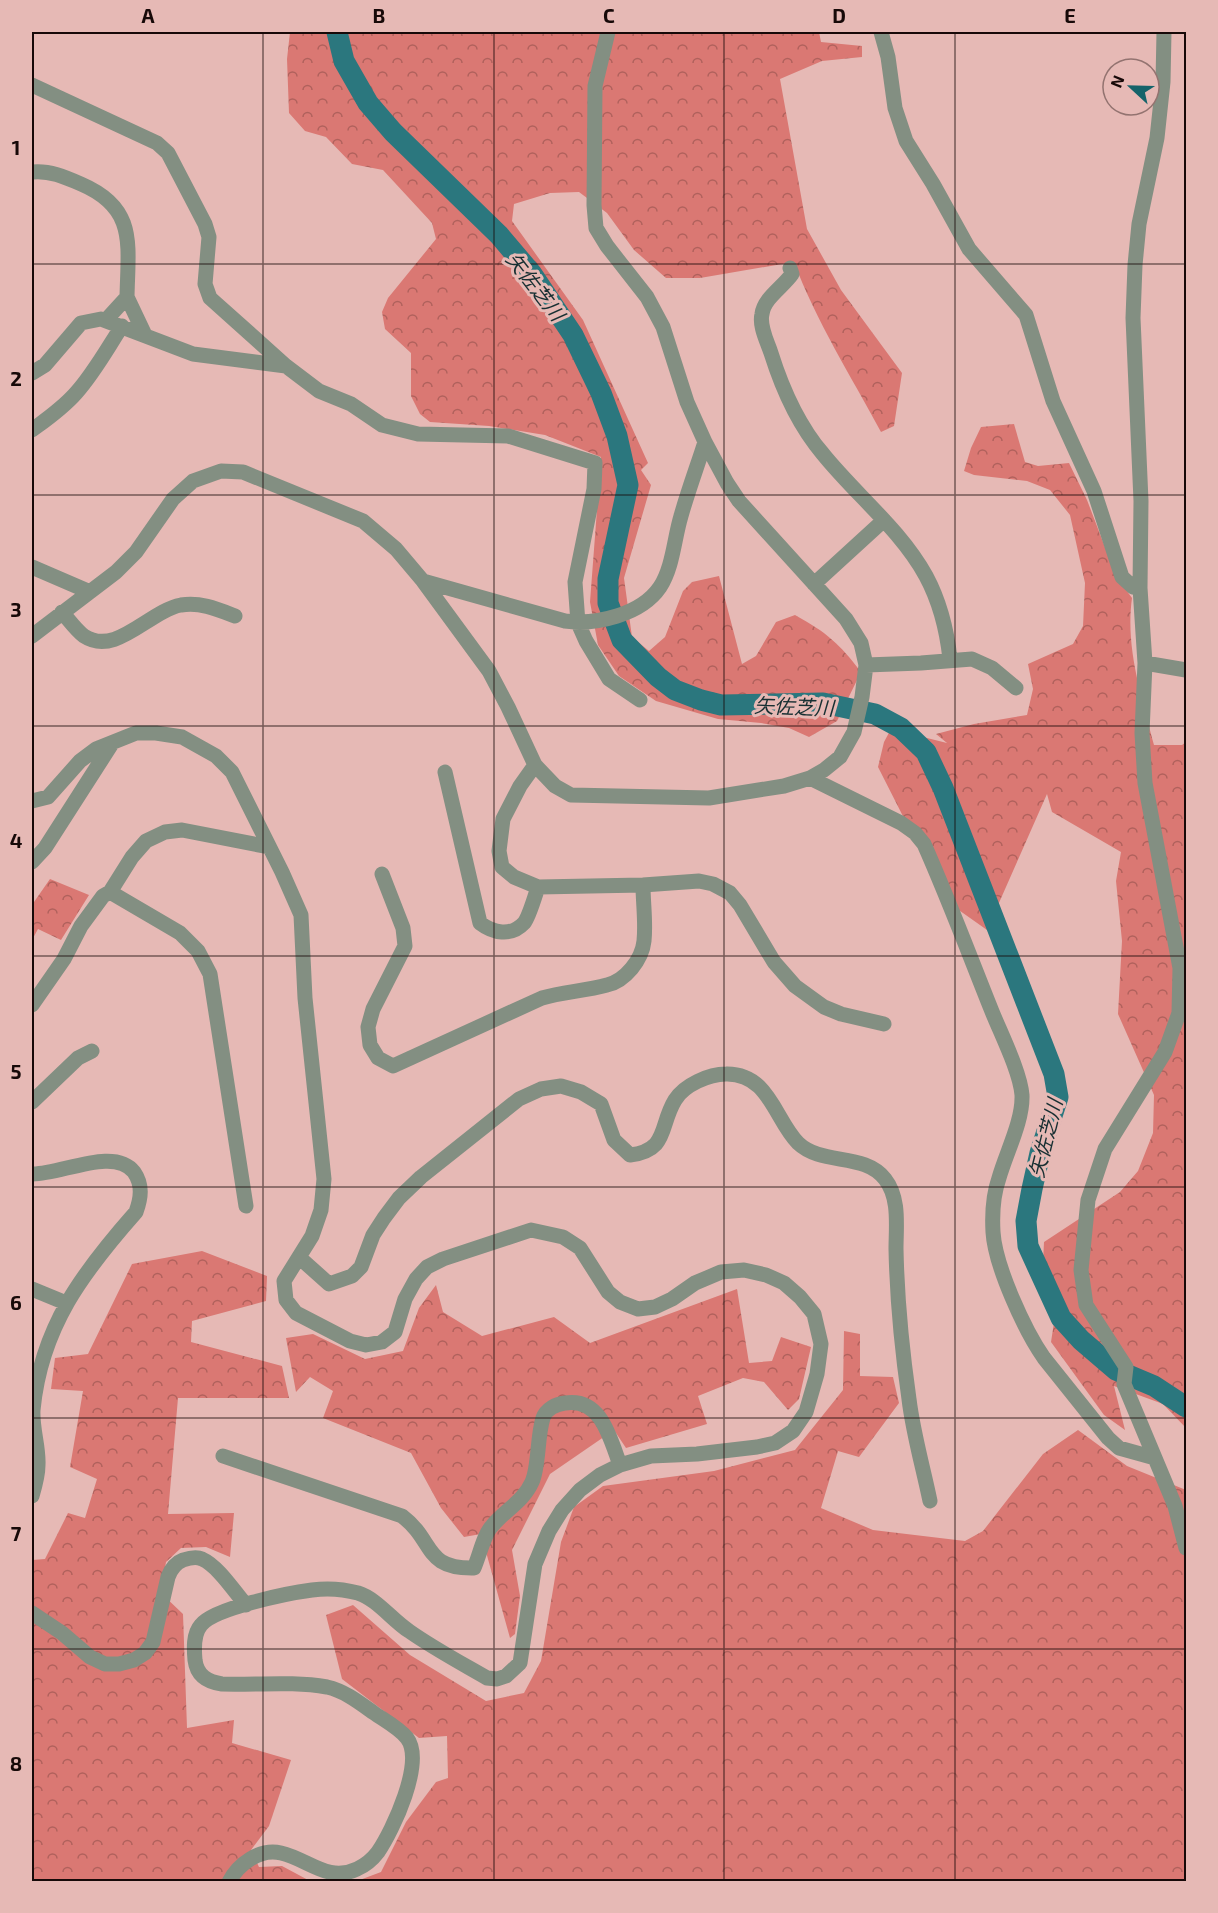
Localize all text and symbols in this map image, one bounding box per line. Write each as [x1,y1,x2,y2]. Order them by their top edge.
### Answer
text: A [141,3,155,27]
text: B [373,3,385,27]
text: C [603,3,615,27]
text: D [832,3,846,27]
text: E [1064,3,1076,27]
north arrow [1101,57,1161,117]
text: N [1106,72,1128,90]
text: 1 [12,135,20,159]
water label: 矢佐芝川 [502,247,571,326]
text: 2 [10,366,22,390]
text: 3 [10,597,22,621]
water label: 矢佐芝川 [754,693,836,719]
text: 4 [10,828,23,852]
text: 5 [10,1059,22,1083]
water label: 矢佐芝川 [1024,1094,1067,1180]
text: 6 [10,1290,22,1314]
text: 7 [11,1521,22,1545]
text: 8 [10,1751,22,1775]

